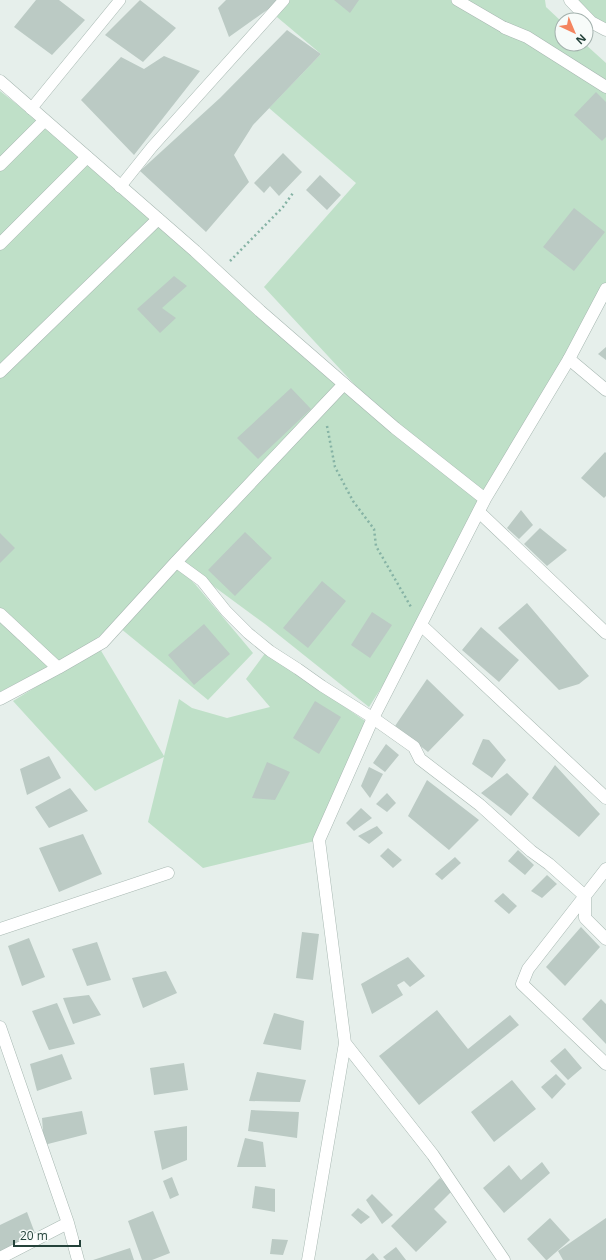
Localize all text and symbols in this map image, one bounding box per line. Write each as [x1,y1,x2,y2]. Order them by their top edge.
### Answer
north arrow [554,12,594,52]
text: N [573,31,590,48]
scale bar [14,1222,80,1248]
text: 20 m [20,1227,48,1244]

